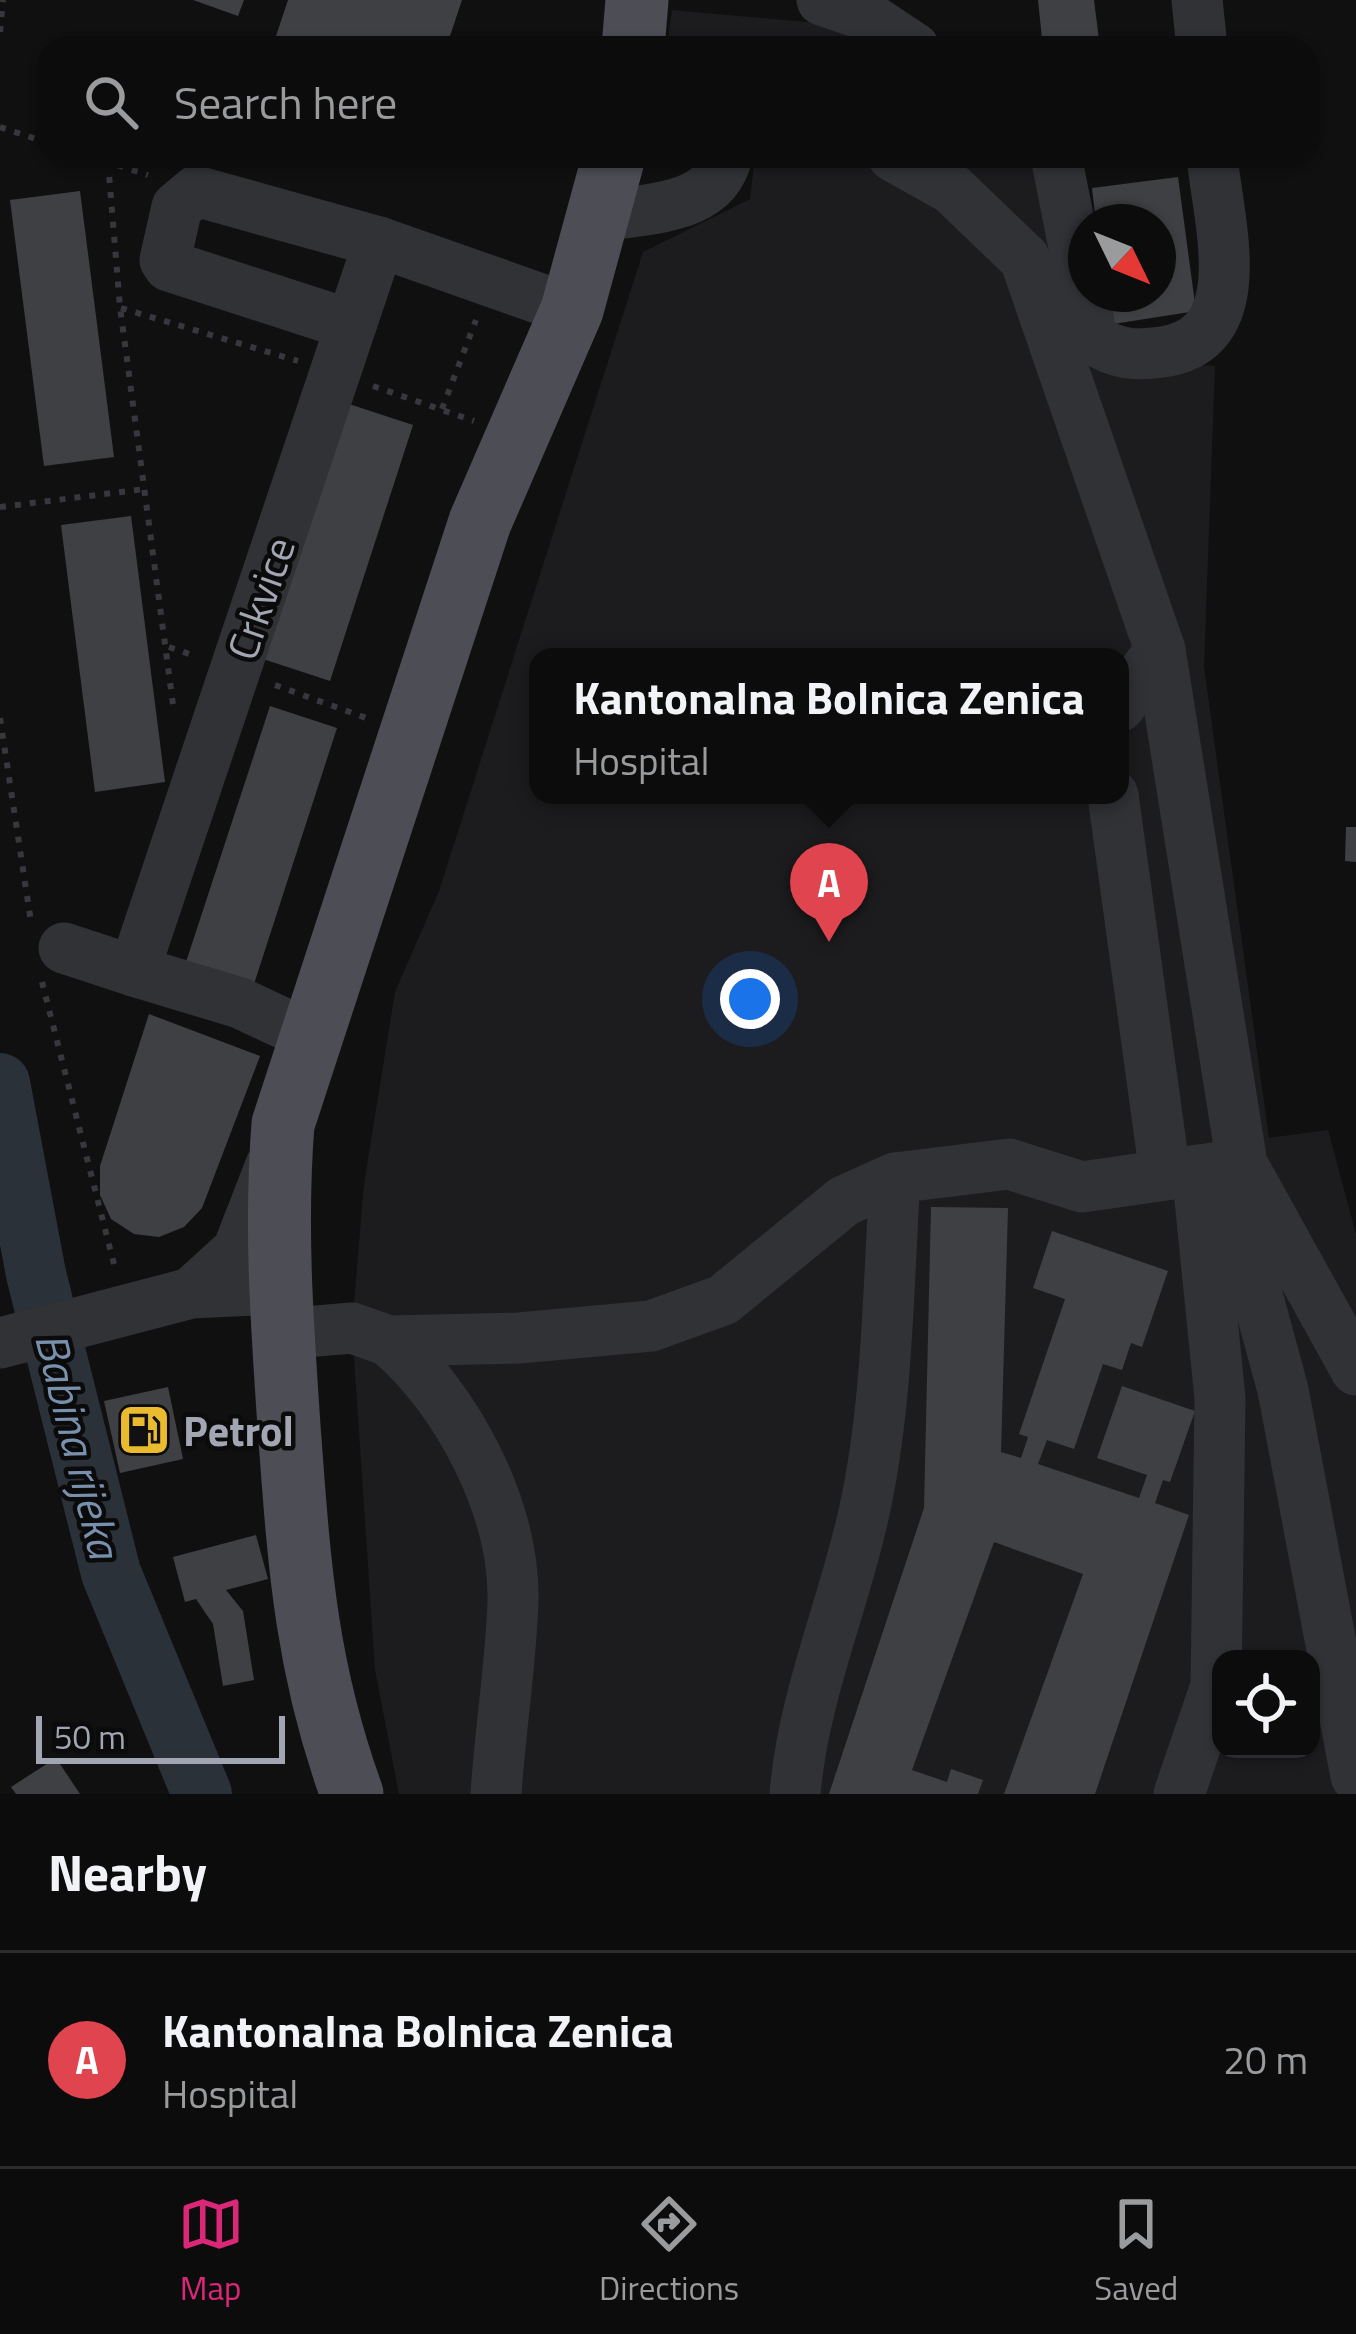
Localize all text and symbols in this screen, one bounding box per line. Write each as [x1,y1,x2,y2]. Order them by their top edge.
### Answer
search box [36,36,1320,168]
text: Search here [174,68,397,136]
icon: search [78,69,144,135]
north arrow [1068,204,1176,312]
street label: Crkvice [209,528,311,668]
popup [529,648,1129,804]
text: Kantonalna Bolnica Zenica [573,663,1085,731]
text: Hospital [573,731,709,790]
pin: A [790,843,868,942]
your location [720,969,780,1029]
water label: Babina rijeka [18,1325,140,1567]
place label: Petrol [183,1398,294,1462]
fuel station icon: Petrol [116,1402,172,1458]
map controls [1212,1650,1320,1758]
button: locate [1212,1650,1320,1758]
scale bar [36,1710,285,1763]
text: 50 m [54,1712,126,1762]
text: Nearby [48,1833,207,1911]
text: Kantonalna Bolnica Zenica [162,1996,674,2064]
text: A [75,2030,99,2089]
text: 20 m [1223,2030,1308,2089]
text: Hospital [162,2064,298,2123]
tab: Map [178,2191,244,2313]
tab: Directions [599,2191,739,2313]
tab: Saved [1094,2191,1178,2313]

